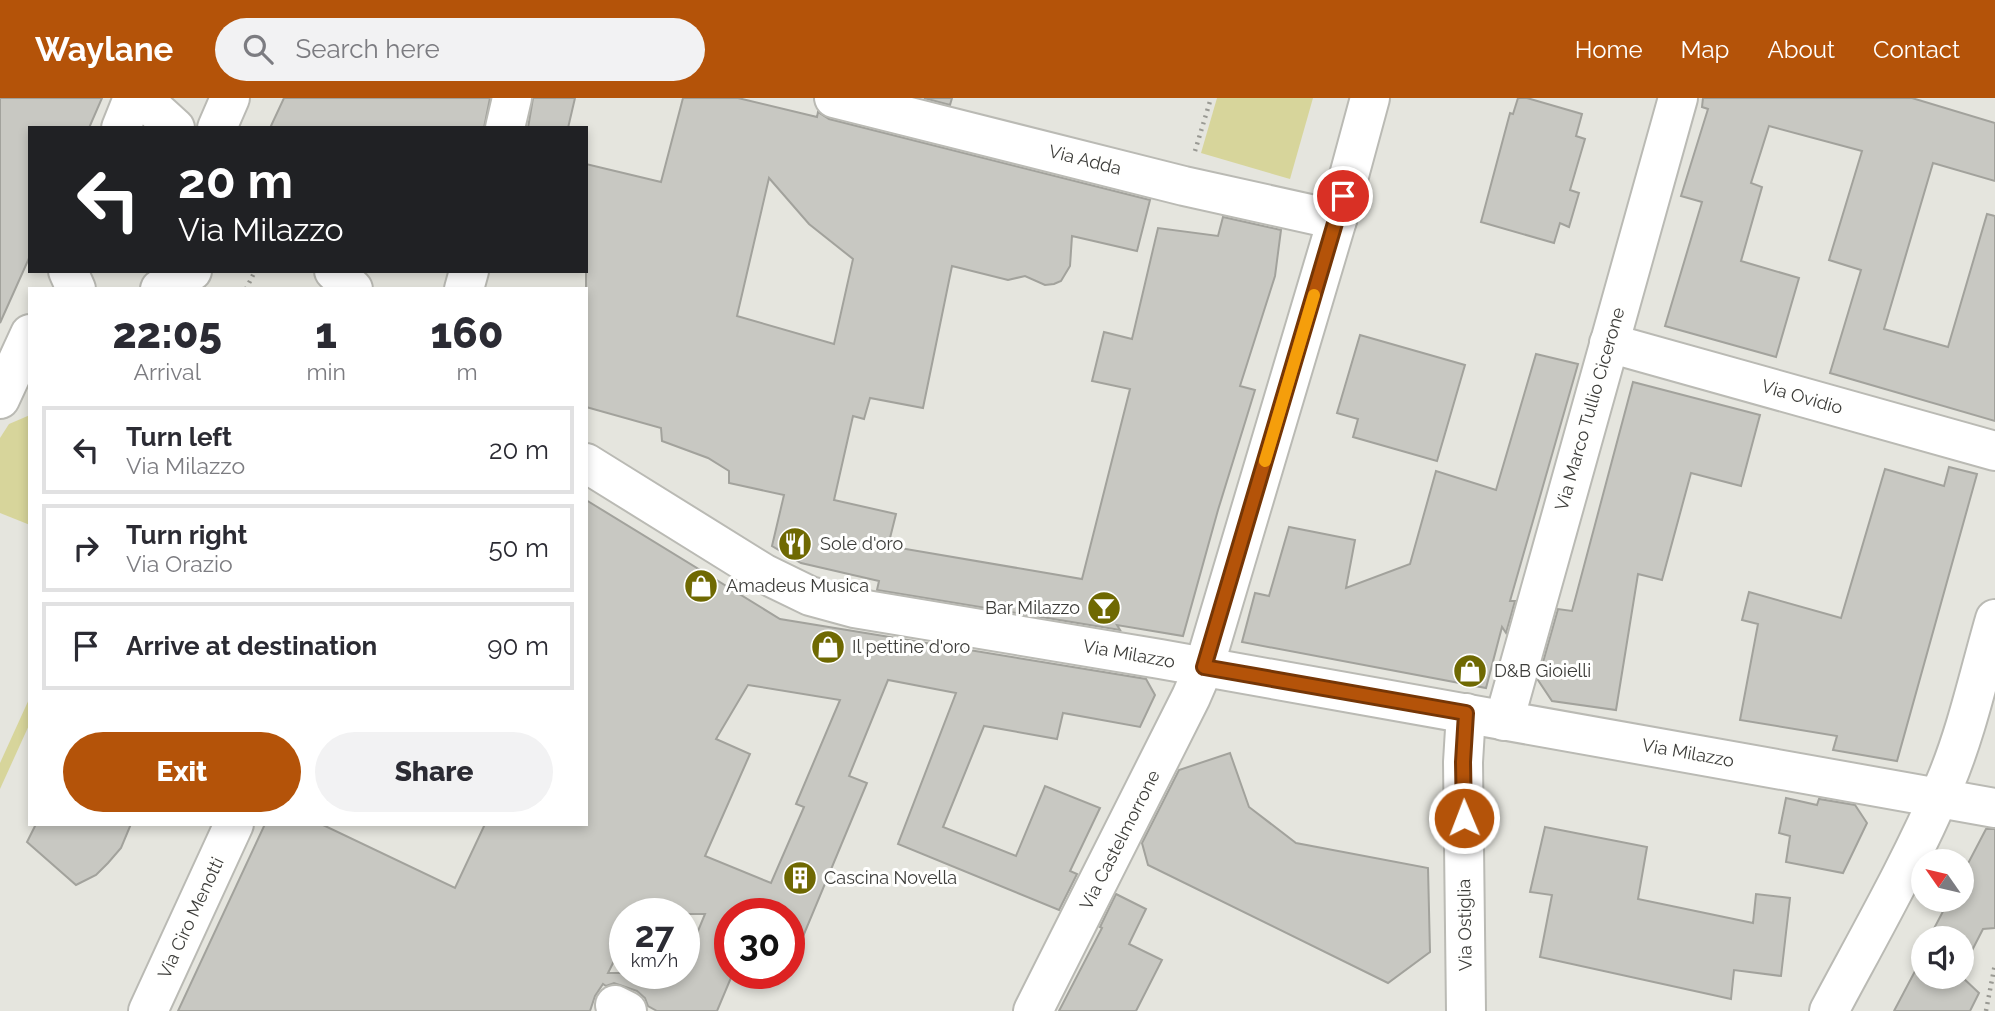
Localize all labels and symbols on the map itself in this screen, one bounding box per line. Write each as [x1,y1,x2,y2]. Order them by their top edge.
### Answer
street label: Via Adda [1047,140,1124,179]
pin [1313,166,1373,226]
street label: Via Marco Tullio Cicerone [1550,305,1629,513]
street label: Via Ovidio [1759,375,1845,418]
restaurant icon: Sole d'oro [776,525,814,563]
place label: Sole d'oro [820,533,904,554]
shop icon: Amadeus Musica [682,567,720,605]
place label: Amadeus Musica [726,575,869,596]
bar icon: Bar Milazzo [1085,589,1123,627]
place label: Bar Milazzo [985,597,1080,618]
shop icon: Il pettine d'oro [809,628,847,666]
street label: Via Milazzo [1081,635,1177,672]
place label: Il pettine d'oro [852,636,971,657]
shop icon: D&B Gioielli [1451,652,1489,690]
place label: D&B Gioielli [1494,660,1591,681]
street label: Via Milazzo [1640,734,1736,771]
street label: Via Castelmorrone [1075,766,1164,913]
position arrow [1427,781,1501,855]
north arrow [1911,849,1974,912]
street label: Via Ciro Menotti [153,854,228,982]
building icon: Cascina Novella [781,859,819,897]
place label: Cascina Novella [824,867,957,888]
street label: Via Ostiglia [1453,879,1476,971]
speed limit sign: 30 [714,898,805,989]

